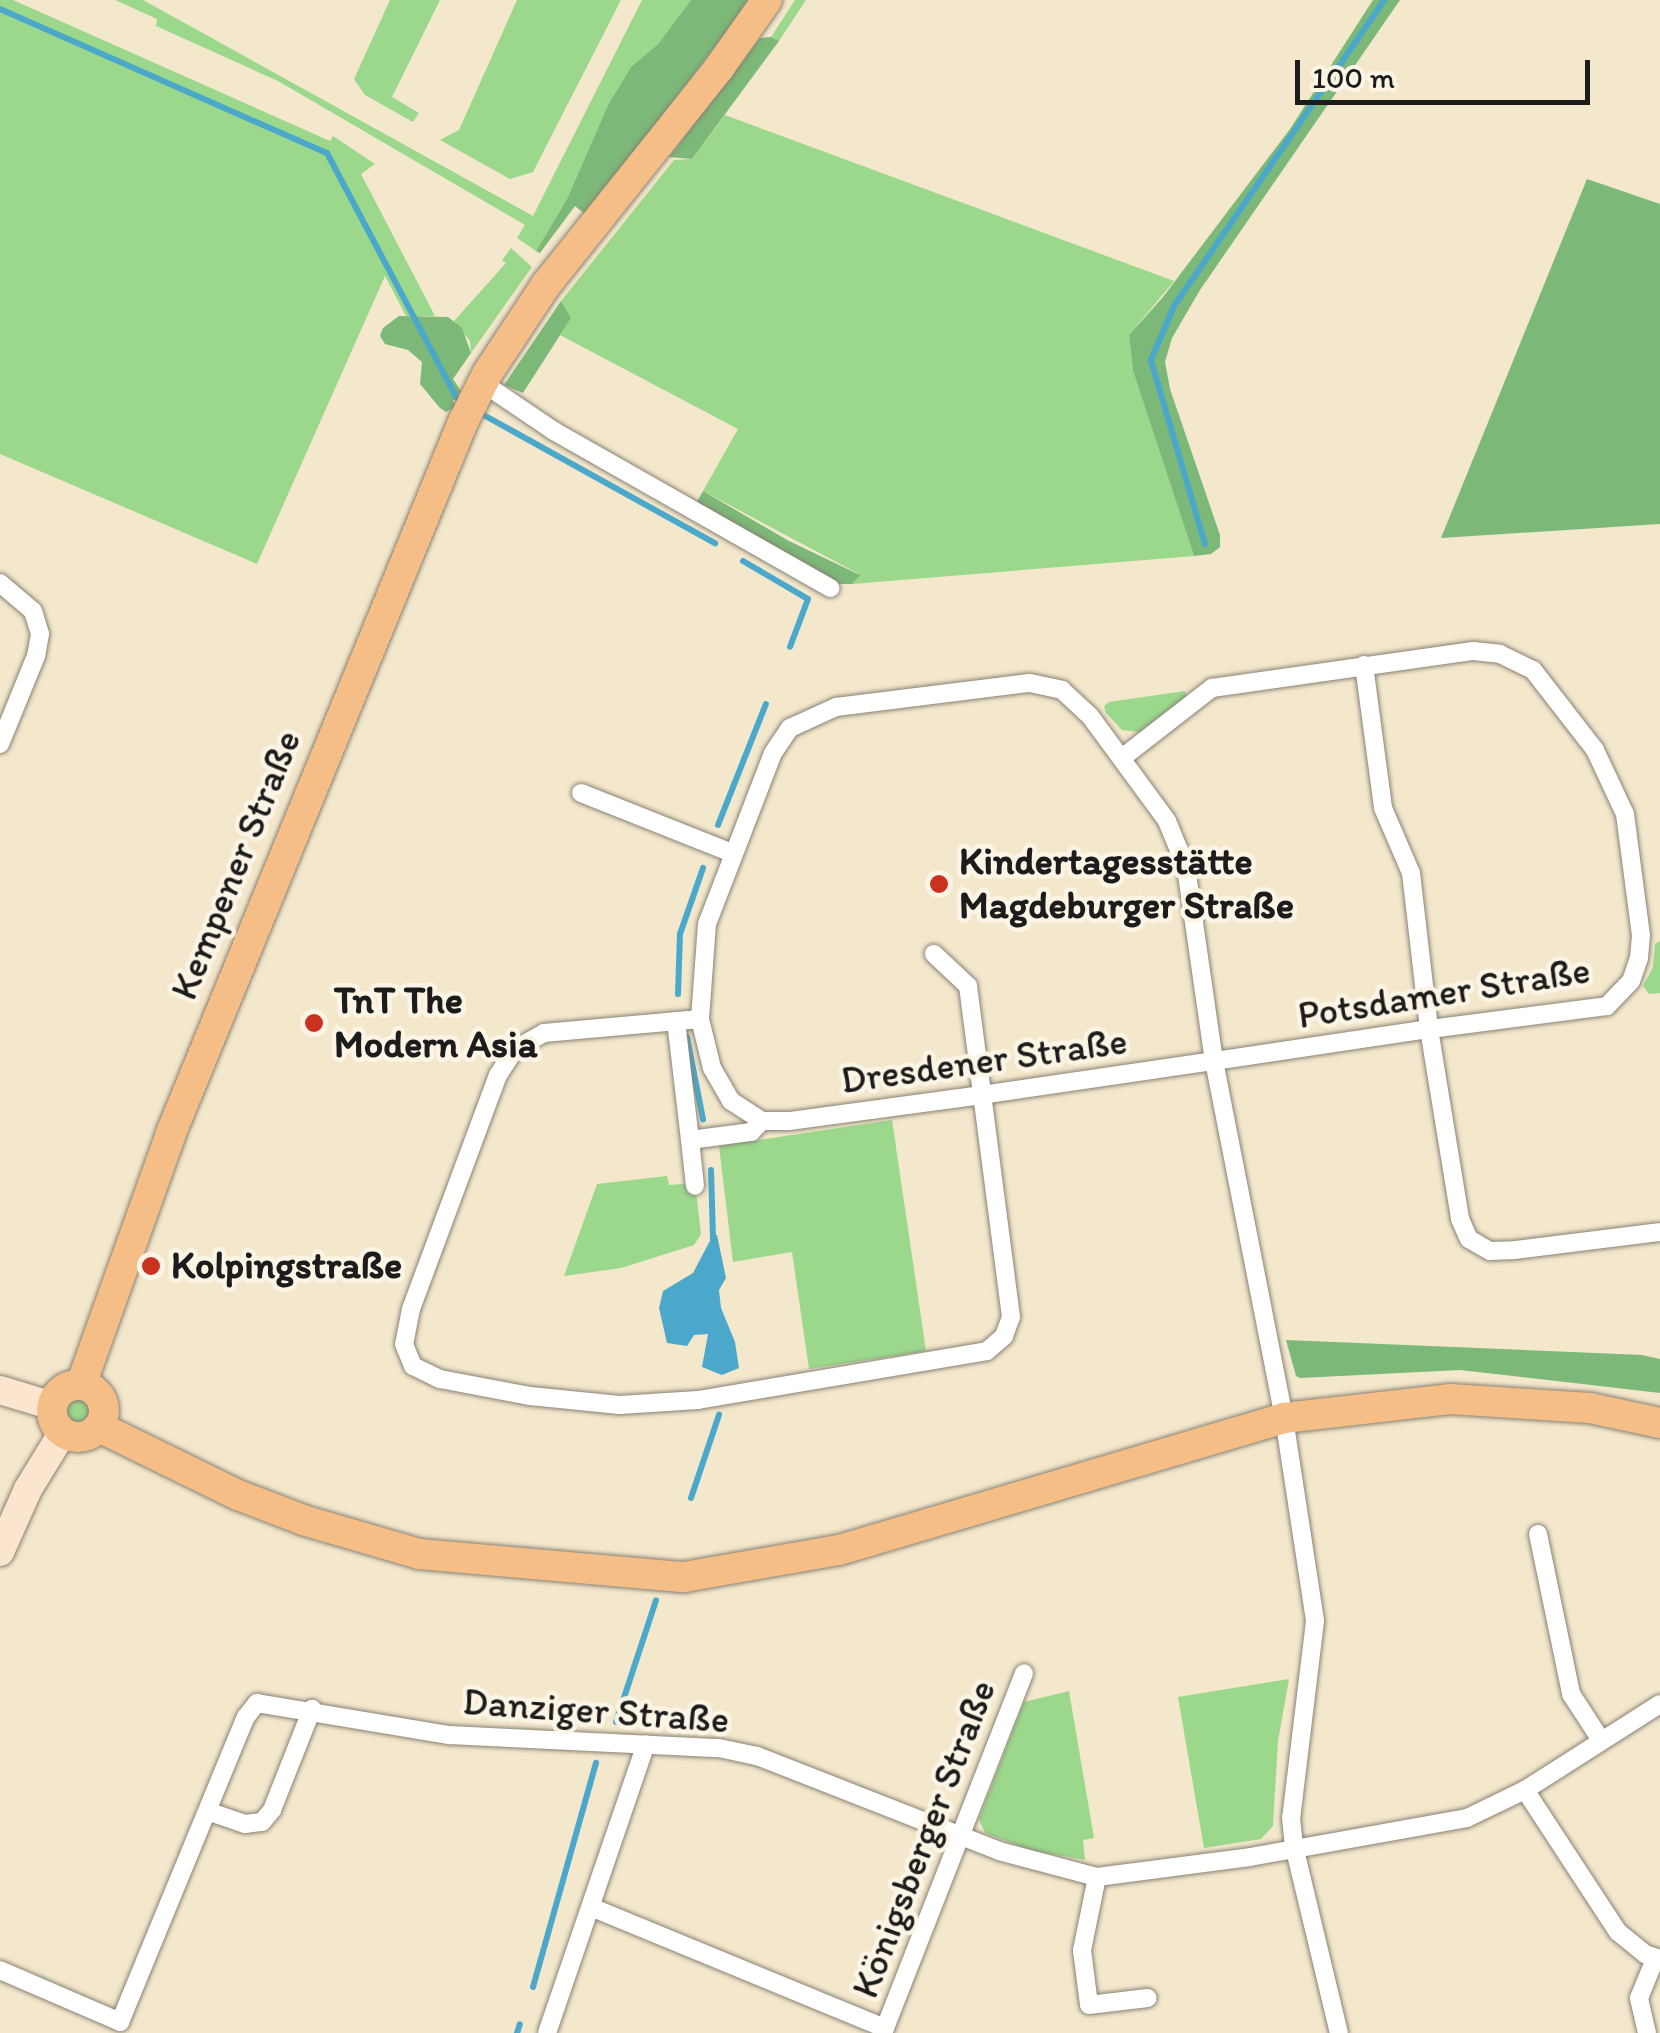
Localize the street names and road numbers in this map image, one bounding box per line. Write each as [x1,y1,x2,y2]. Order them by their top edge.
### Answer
street label: Kempener Straße [161,724,311,1006]
street label: Potsdamer Straße [1295,947,1593,1039]
street label: Dresdener Straße [838,1018,1130,1104]
street label: Königsberger Straße [843,1674,1005,2004]
street label: Danziger Straße [462,1679,730,1743]

